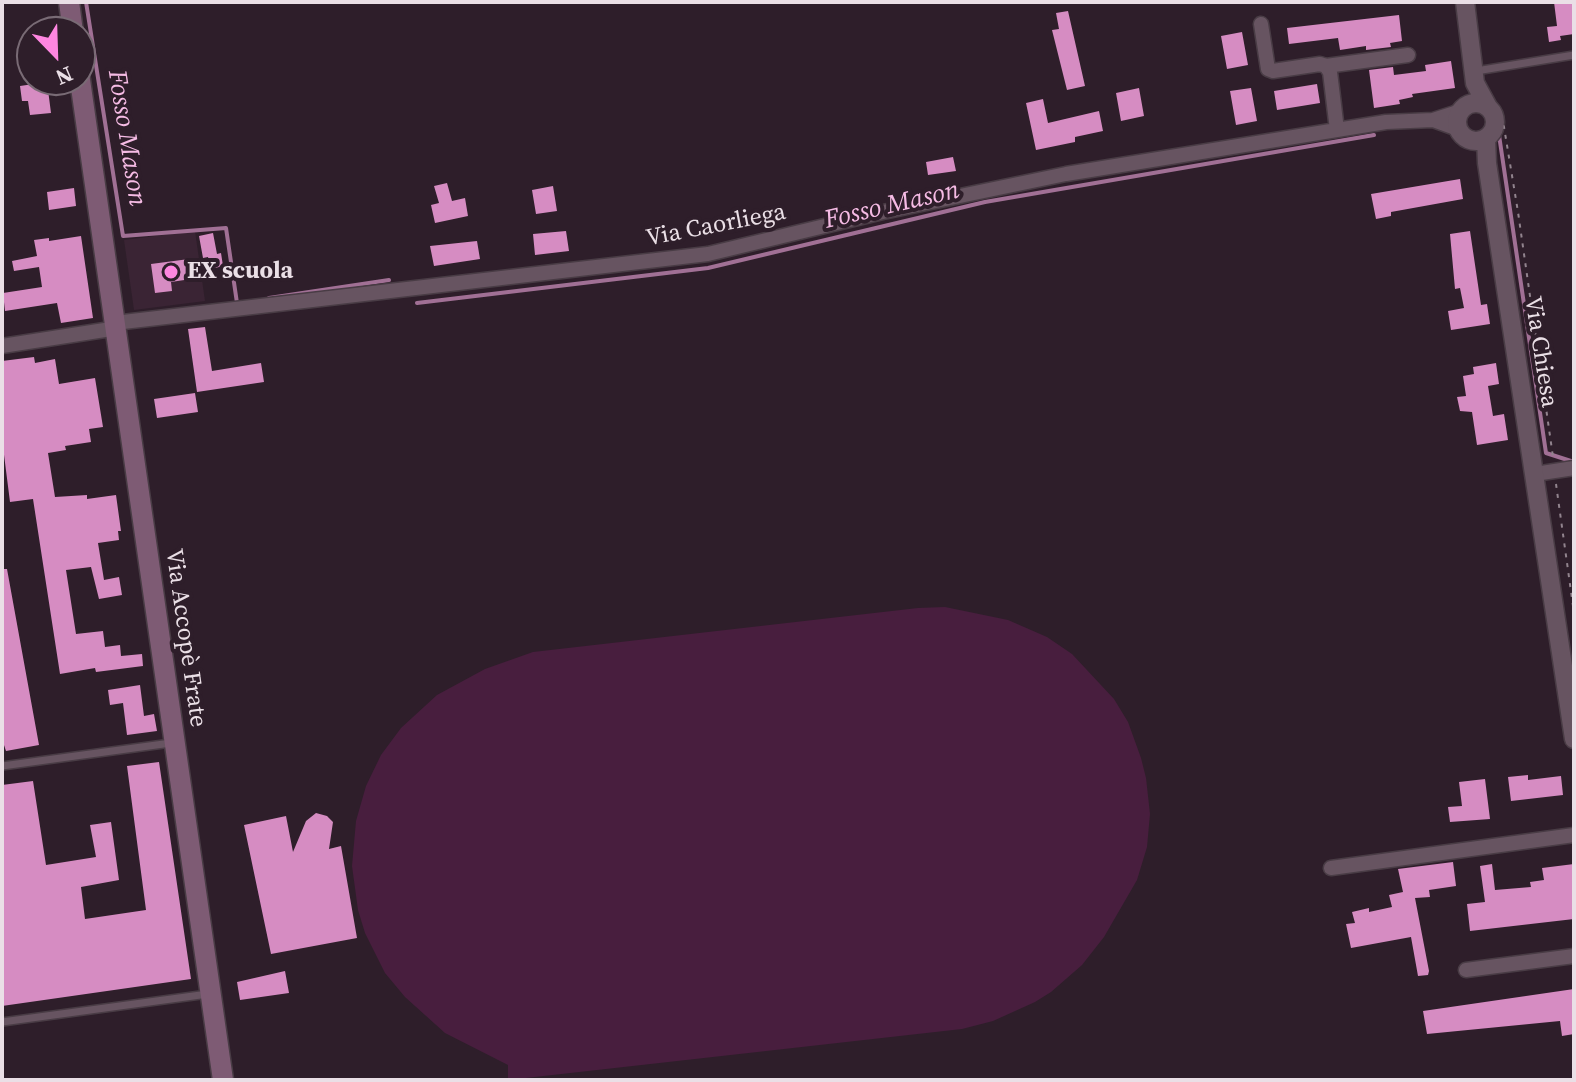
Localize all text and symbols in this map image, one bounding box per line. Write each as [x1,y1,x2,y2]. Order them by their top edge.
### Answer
north arrow [16,16,96,96]
text: N [51,59,78,93]
water label: Fosso Mason [100,68,152,208]
water label: Fosso Mason [822,175,962,237]
street label: Via Caorliega [644,198,788,254]
place label: EX scuola [187,258,293,286]
marker: EX scuola [162,263,180,281]
street label: Via Chiesa [1517,294,1563,410]
street label: Via Accopè Frate [158,547,212,729]

